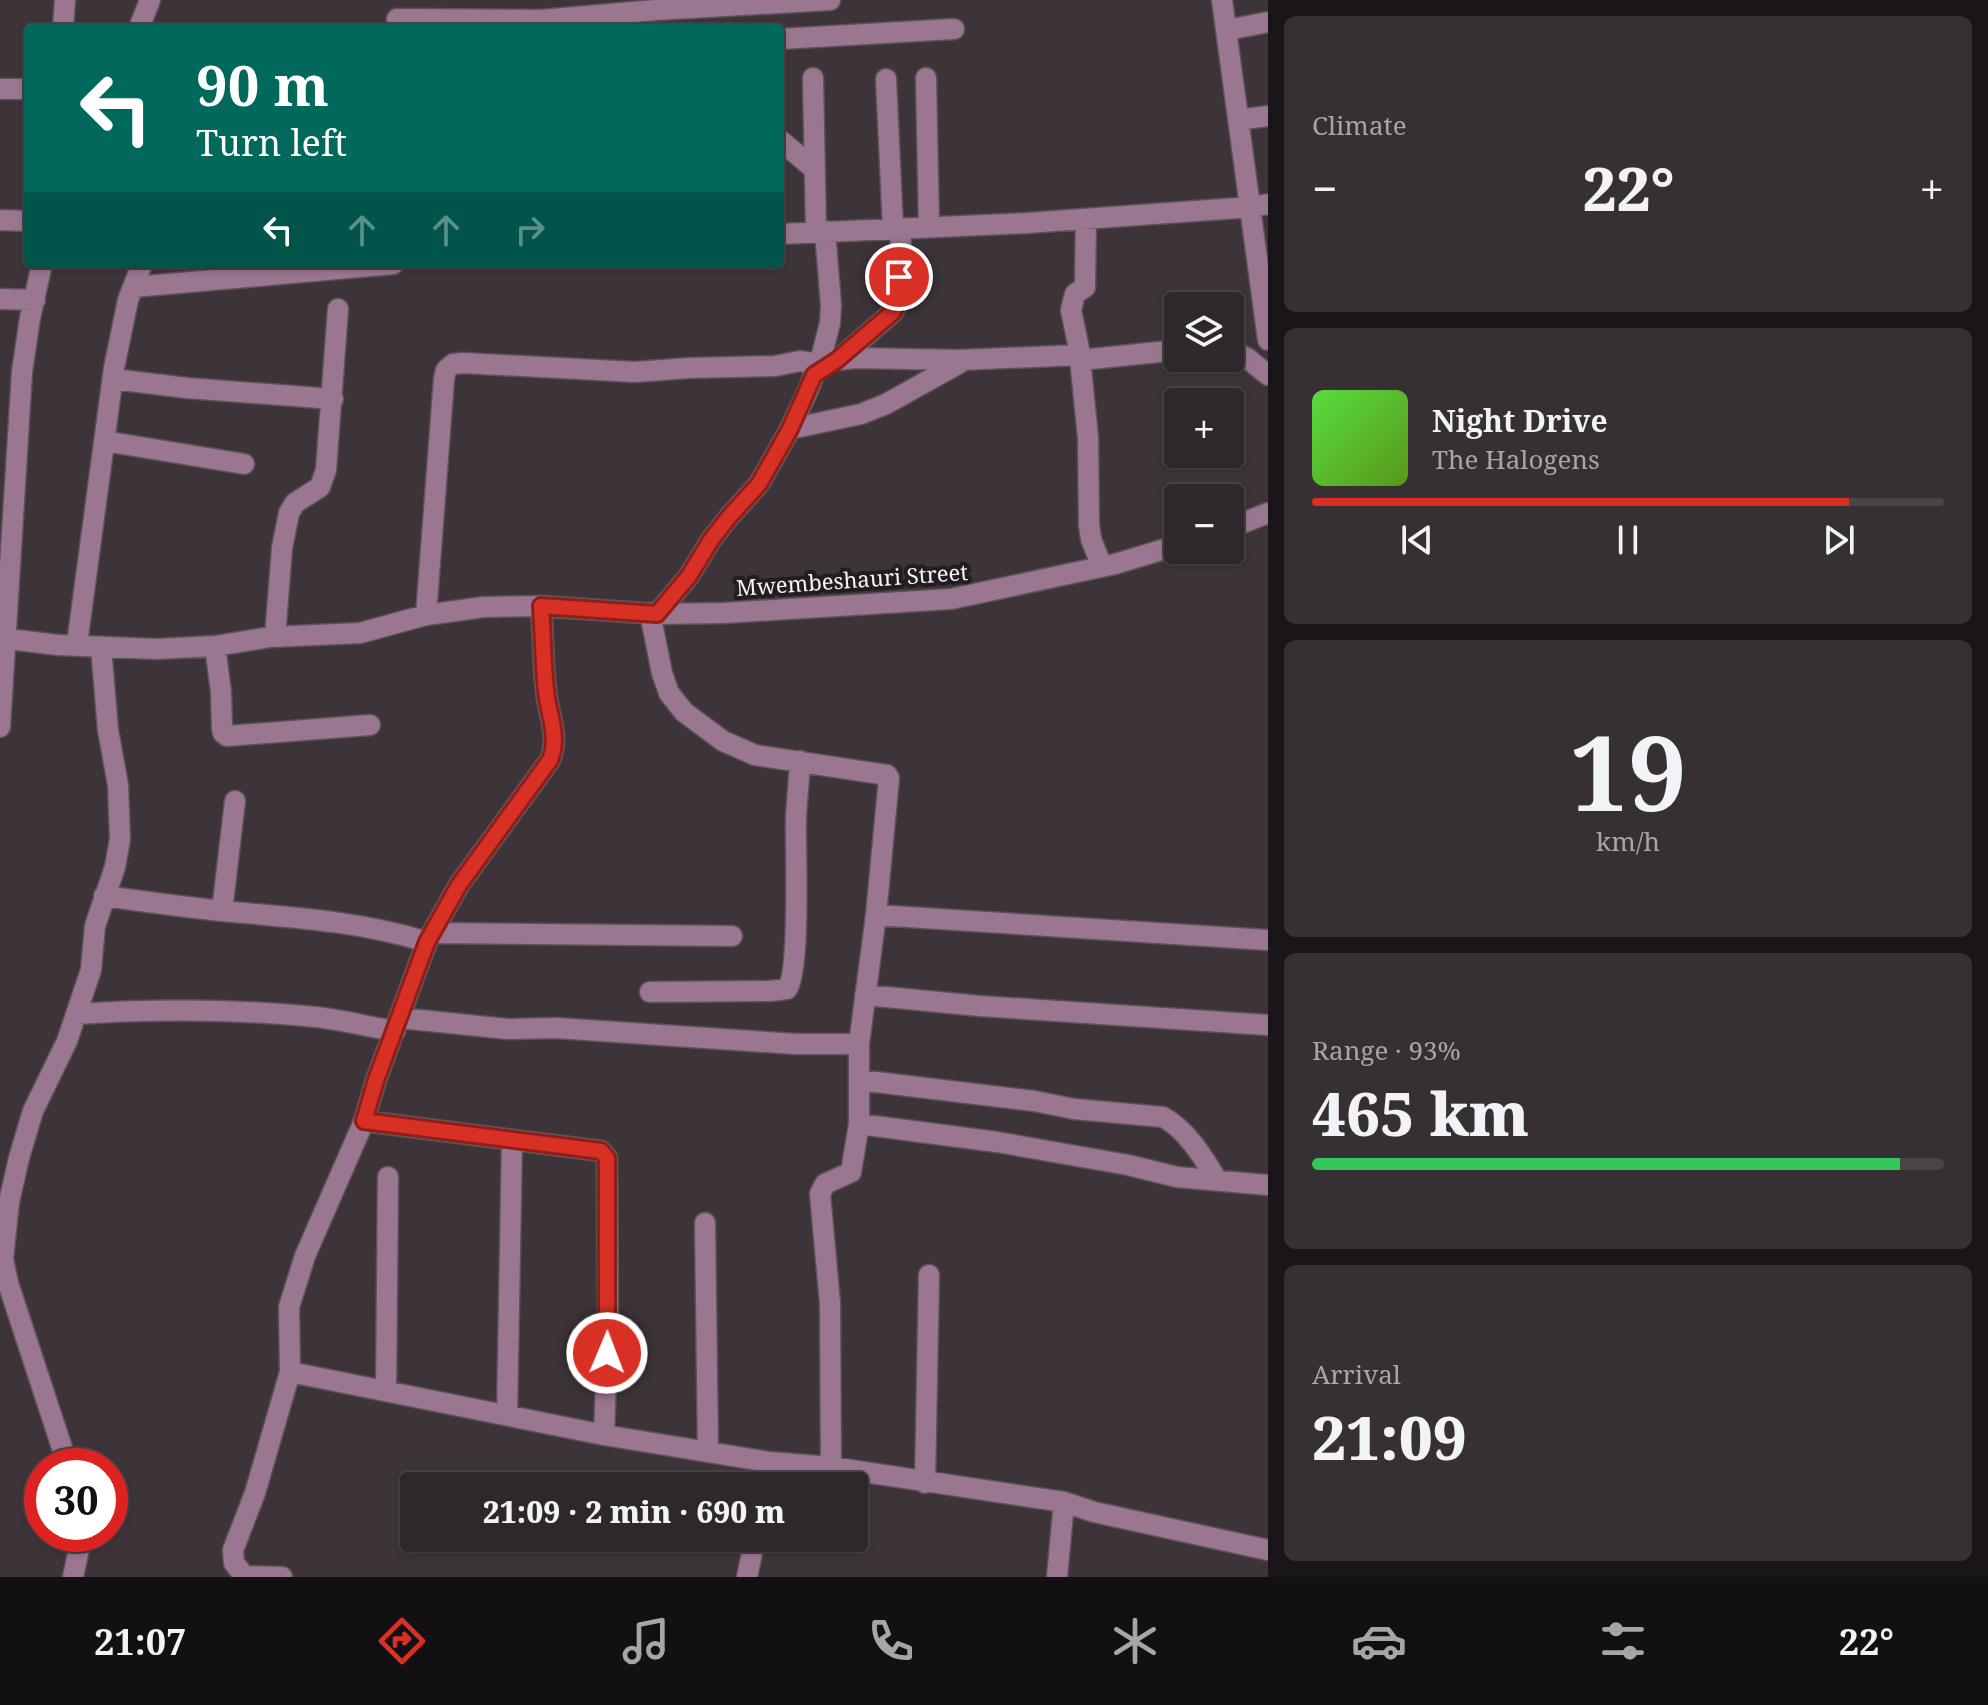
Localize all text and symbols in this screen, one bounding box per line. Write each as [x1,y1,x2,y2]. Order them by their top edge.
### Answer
text: 90 m [196,46,329,122]
icon: left [64,56,168,160]
text: Climate [1312,107,1407,143]
text: Turn left [196,118,347,167]
text: 22° [1582,147,1674,229]
text: − [1312,158,1337,218]
text: + [1919,158,1944,218]
icon: left [256,208,300,252]
icon: ahead [340,208,384,252]
icon: ahead [424,208,468,252]
icon: right [508,208,552,252]
pin [865,243,933,311]
icon: arrive [877,255,921,299]
map controls [1164,292,1244,564]
button: layers [1164,292,1244,372]
button: + [1164,388,1244,468]
text: Night Drive [1432,400,1608,441]
text: The Halogens [1432,441,1600,477]
button: − [1164,484,1244,564]
icon: previous [1395,518,1439,562]
icon: pause [1606,518,1650,562]
icon: next [1817,518,1861,562]
street label: Mwembeshauri Street [735,556,969,602]
text: 19 [1569,700,1687,841]
text: km/h [1596,823,1660,859]
text: Range · 93% [1312,1032,1461,1068]
text: 465 km [1312,1072,1529,1154]
position arrow [565,1311,649,1395]
text: Arrival [1312,1356,1401,1392]
text: 21:09 [1312,1396,1467,1478]
speed limit sign: 30 [24,1448,128,1552]
text: 21:09 · 2 min · 690 m [483,1491,785,1532]
icon: directions [374,1613,430,1669]
icon: music [618,1613,674,1669]
icon: phone [863,1613,919,1669]
icon: climate [1107,1613,1163,1669]
icon: car [1351,1613,1407,1669]
icon: filters [1595,1613,1651,1669]
text: 21:07 [94,1617,186,1666]
text: 22° [1839,1617,1894,1666]

